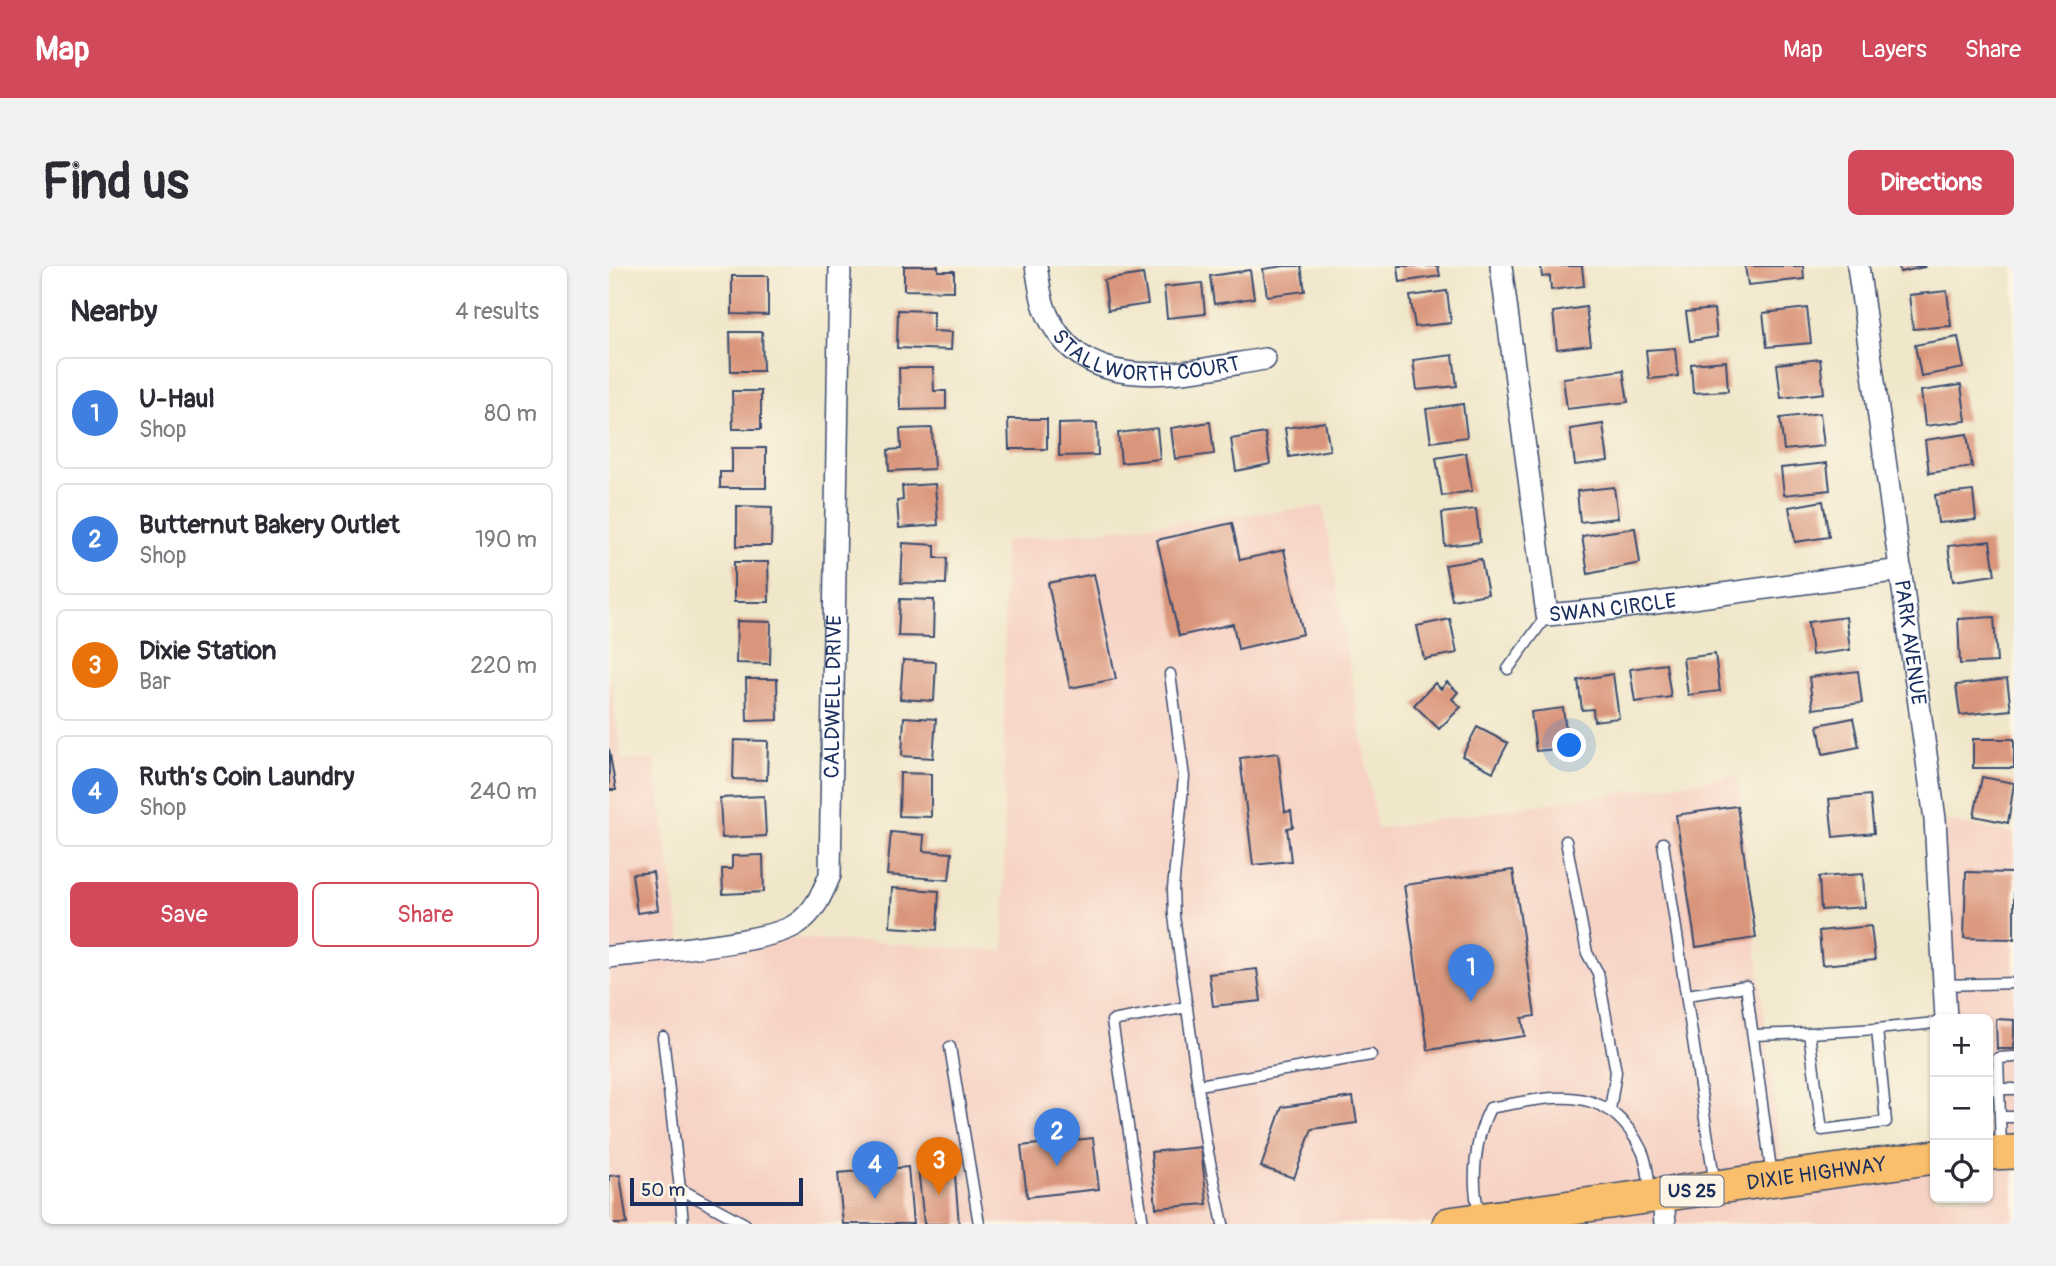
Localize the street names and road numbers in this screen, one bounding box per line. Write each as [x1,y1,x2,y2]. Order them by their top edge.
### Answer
street label: STALLWORTH COURT [1046,323,1242,387]
street label: PARK AVENUE [1888,578,1932,707]
street label: SWAN CIRCLE [1548,587,1678,628]
street label: CALDWELL DRIVE [818,615,848,779]
street label: DIXIE HIGHWAY [1745,1150,1888,1196]
road number: US 25 [1661,1175,1723,1206]

